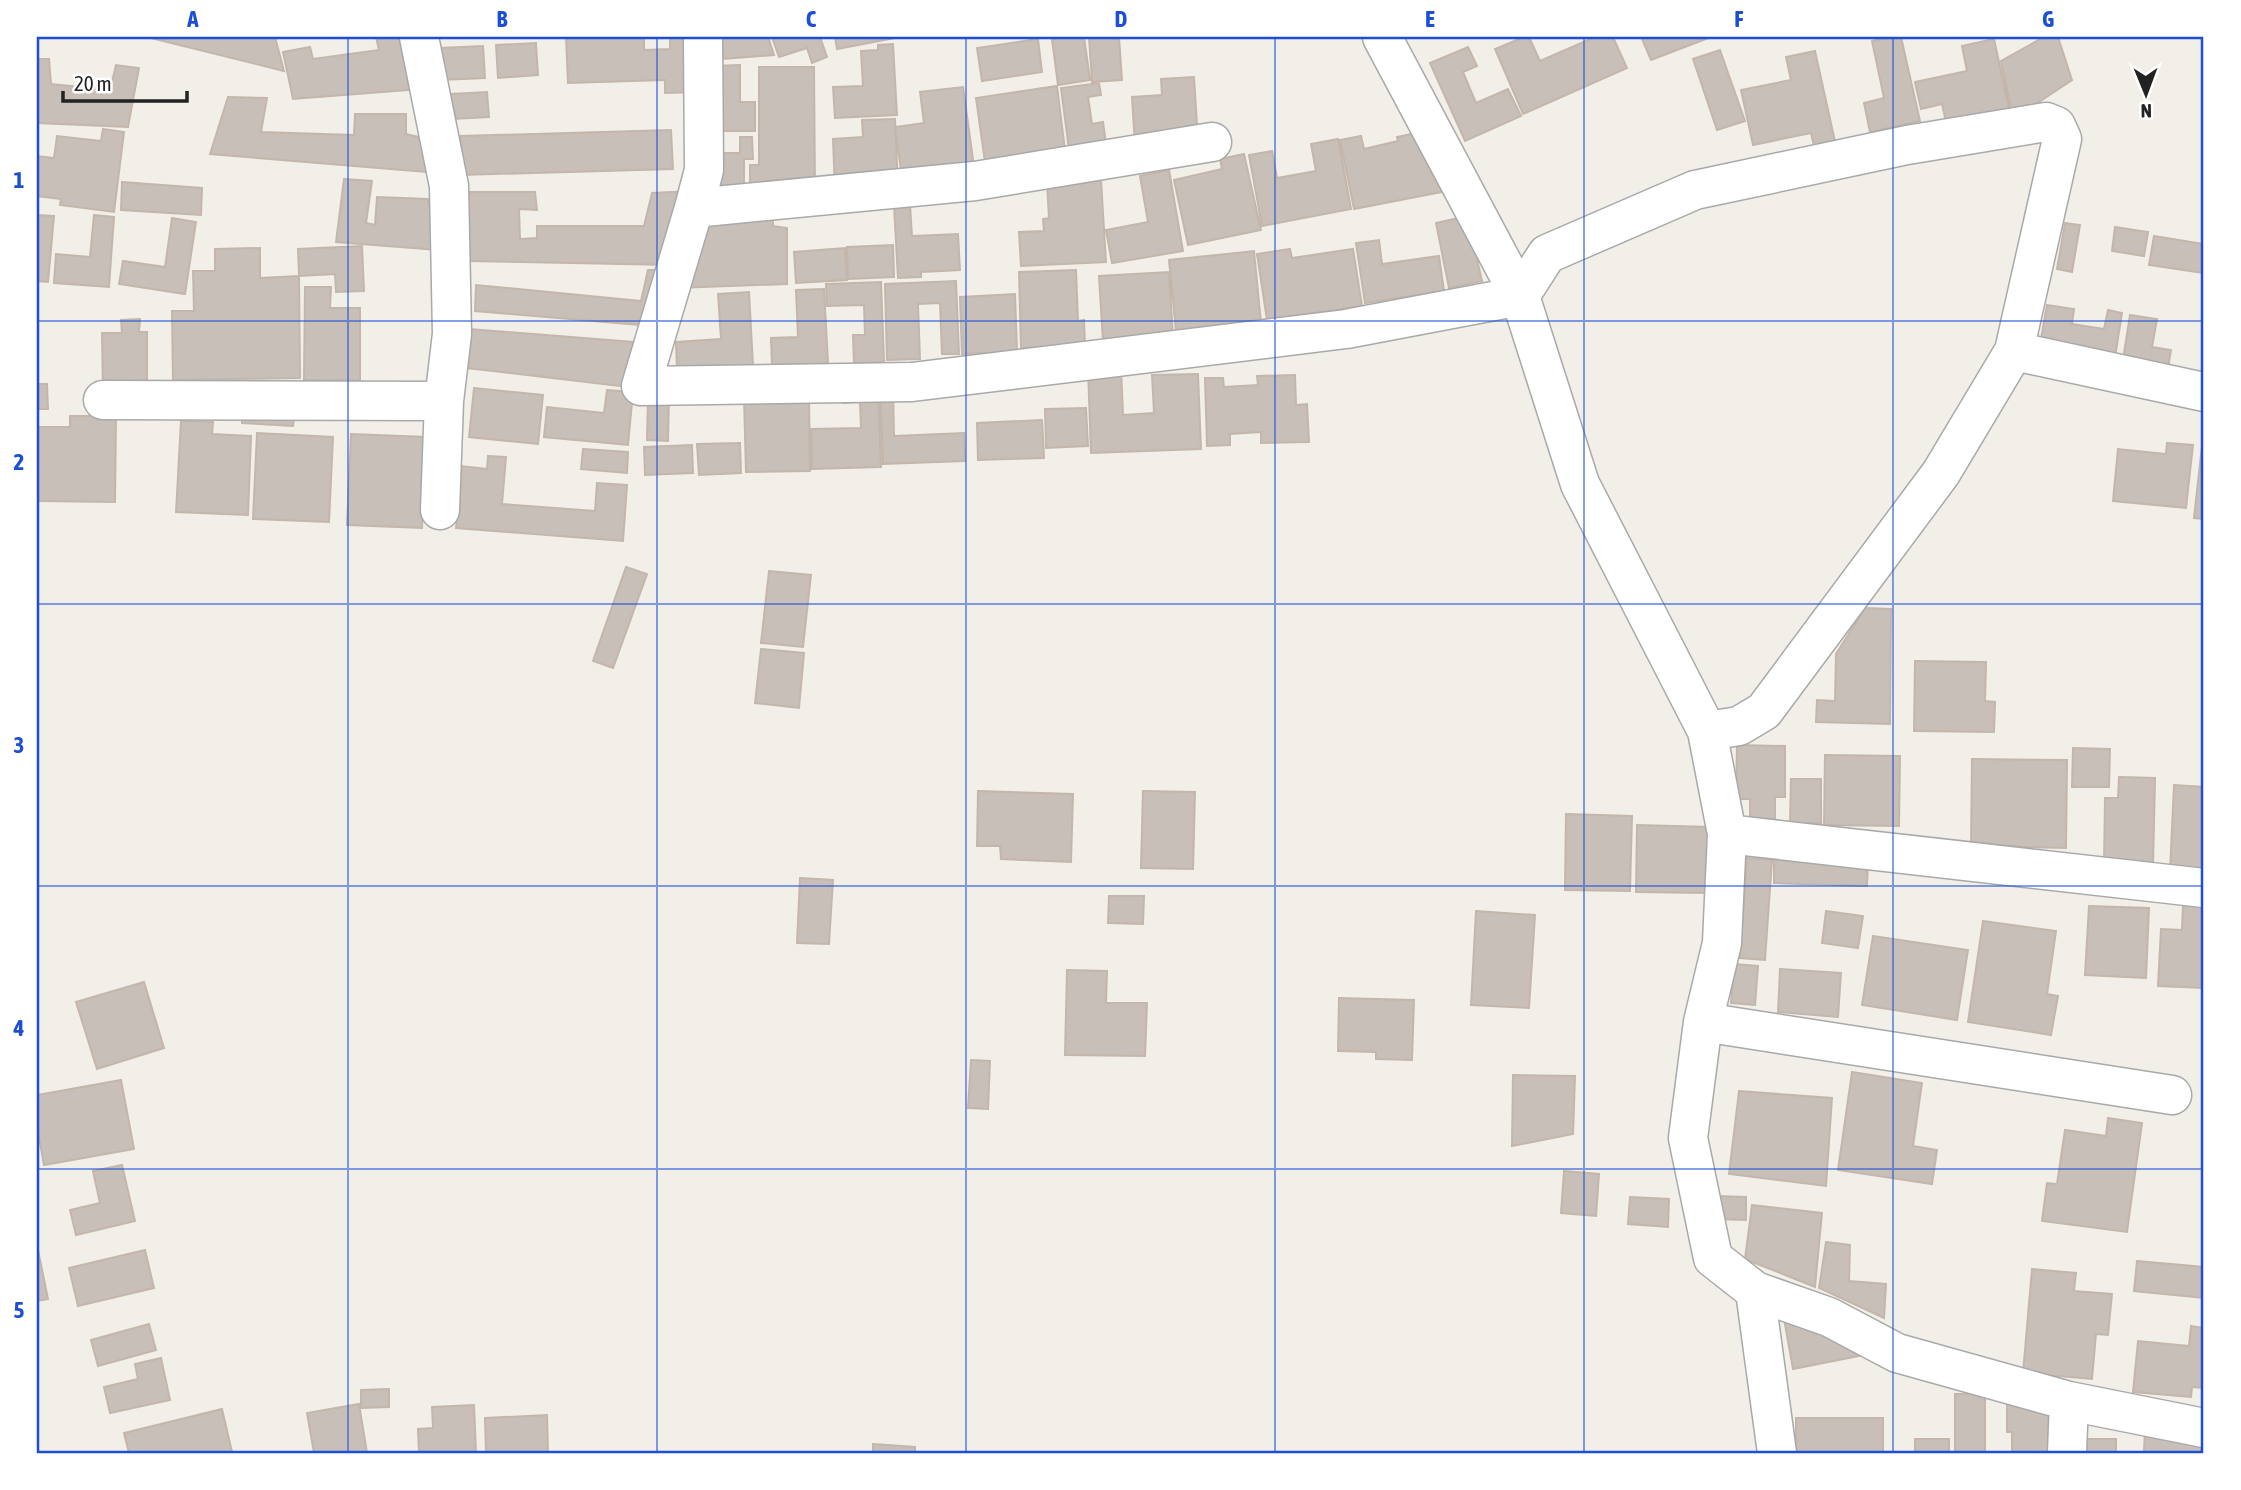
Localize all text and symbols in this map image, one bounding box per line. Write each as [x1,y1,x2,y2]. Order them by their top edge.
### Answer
text: A [186,6,199,32]
text: B [497,6,508,32]
text: C [806,6,817,32]
text: D [1115,6,1128,32]
text: E [1425,6,1435,32]
text: F [1734,6,1744,32]
text: G [2042,6,2054,32]
scale bar [63,60,187,104]
north arrow [2112,60,2182,130]
text: 20 m [74,71,112,95]
text: N [2140,100,2152,122]
text: 1 [14,167,25,193]
text: 2 [14,449,24,475]
text: 3 [14,732,24,758]
text: 4 [13,1015,25,1041]
text: 5 [14,1297,25,1323]

